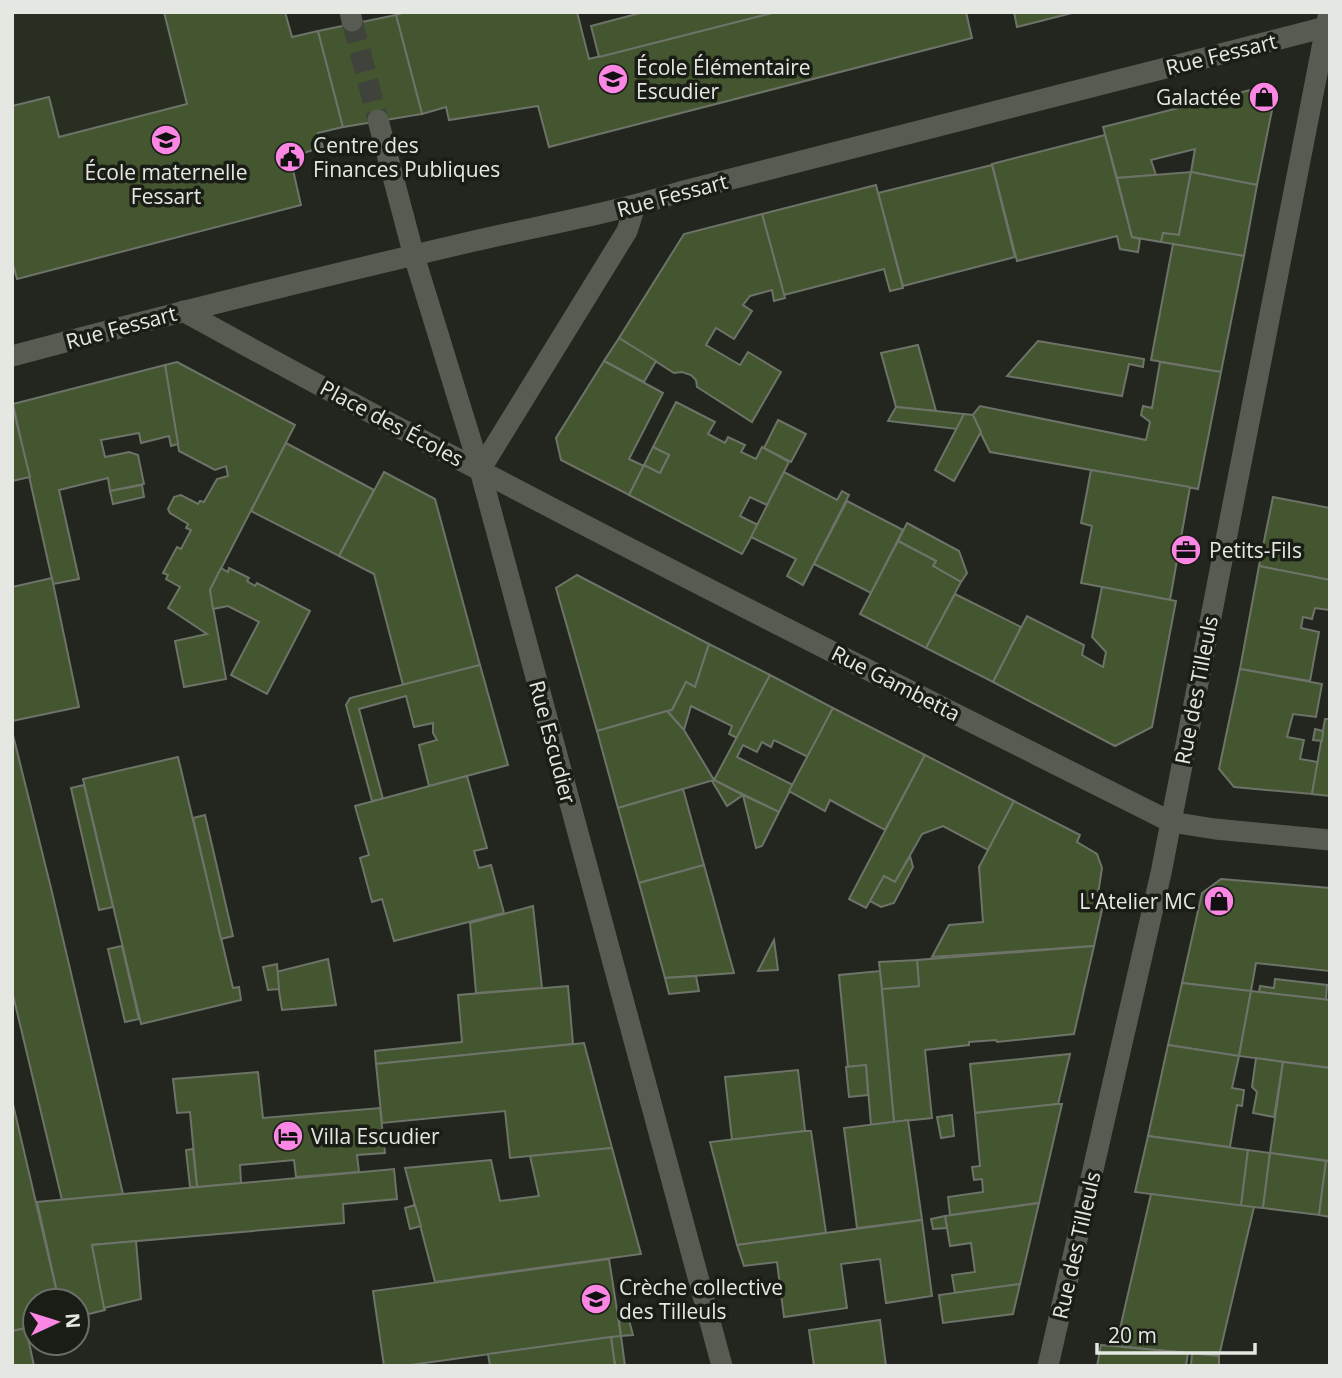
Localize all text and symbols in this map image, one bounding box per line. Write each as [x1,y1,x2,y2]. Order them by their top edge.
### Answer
street label: Rue Fessart [1163,27,1279,81]
place label: École Élémentaire Escudier [636,53,811,105]
school or university icon: École Élémentaire Escudier [596,62,630,96]
shop icon: Galactée [1247,80,1281,114]
place label: Galactée [1156,83,1241,111]
school or university icon: École maternelle Fessart [149,123,183,157]
place label: Centre des Finances Publiques [313,131,500,183]
public building icon: Centre des Finances Publiques [273,140,307,174]
place label: École maternelle Fessart [85,158,247,210]
street label: Rue Fessart [614,167,730,223]
street label: Rue Fessart [63,299,179,355]
street label: Place des Écoles [315,373,469,473]
office icon: Petits-Fils [1169,533,1203,567]
place label: Petits-Fils [1209,536,1302,564]
street label: Rue des Tilleuls [1168,613,1224,767]
street label: Rue Gambetta [827,639,965,727]
street label: Rue Escudier [523,677,583,807]
shop icon: L'Atelier MC [1202,884,1236,918]
place label: L'Atelier MC [1079,887,1196,915]
hotel icon: Villa Escudier [271,1119,305,1153]
place label: Villa Escudier [311,1122,440,1150]
street label: Rue des Tilleuls [1045,1168,1107,1322]
place label: Crèche collective des Tilleuls [619,1273,783,1325]
school or university icon: Crèche collective des Tilleuls [579,1282,613,1316]
north arrow [21,1287,91,1357]
text: N [59,1312,86,1329]
scale bar [1097,1312,1254,1356]
text: 20 m [1108,1321,1157,1349]

